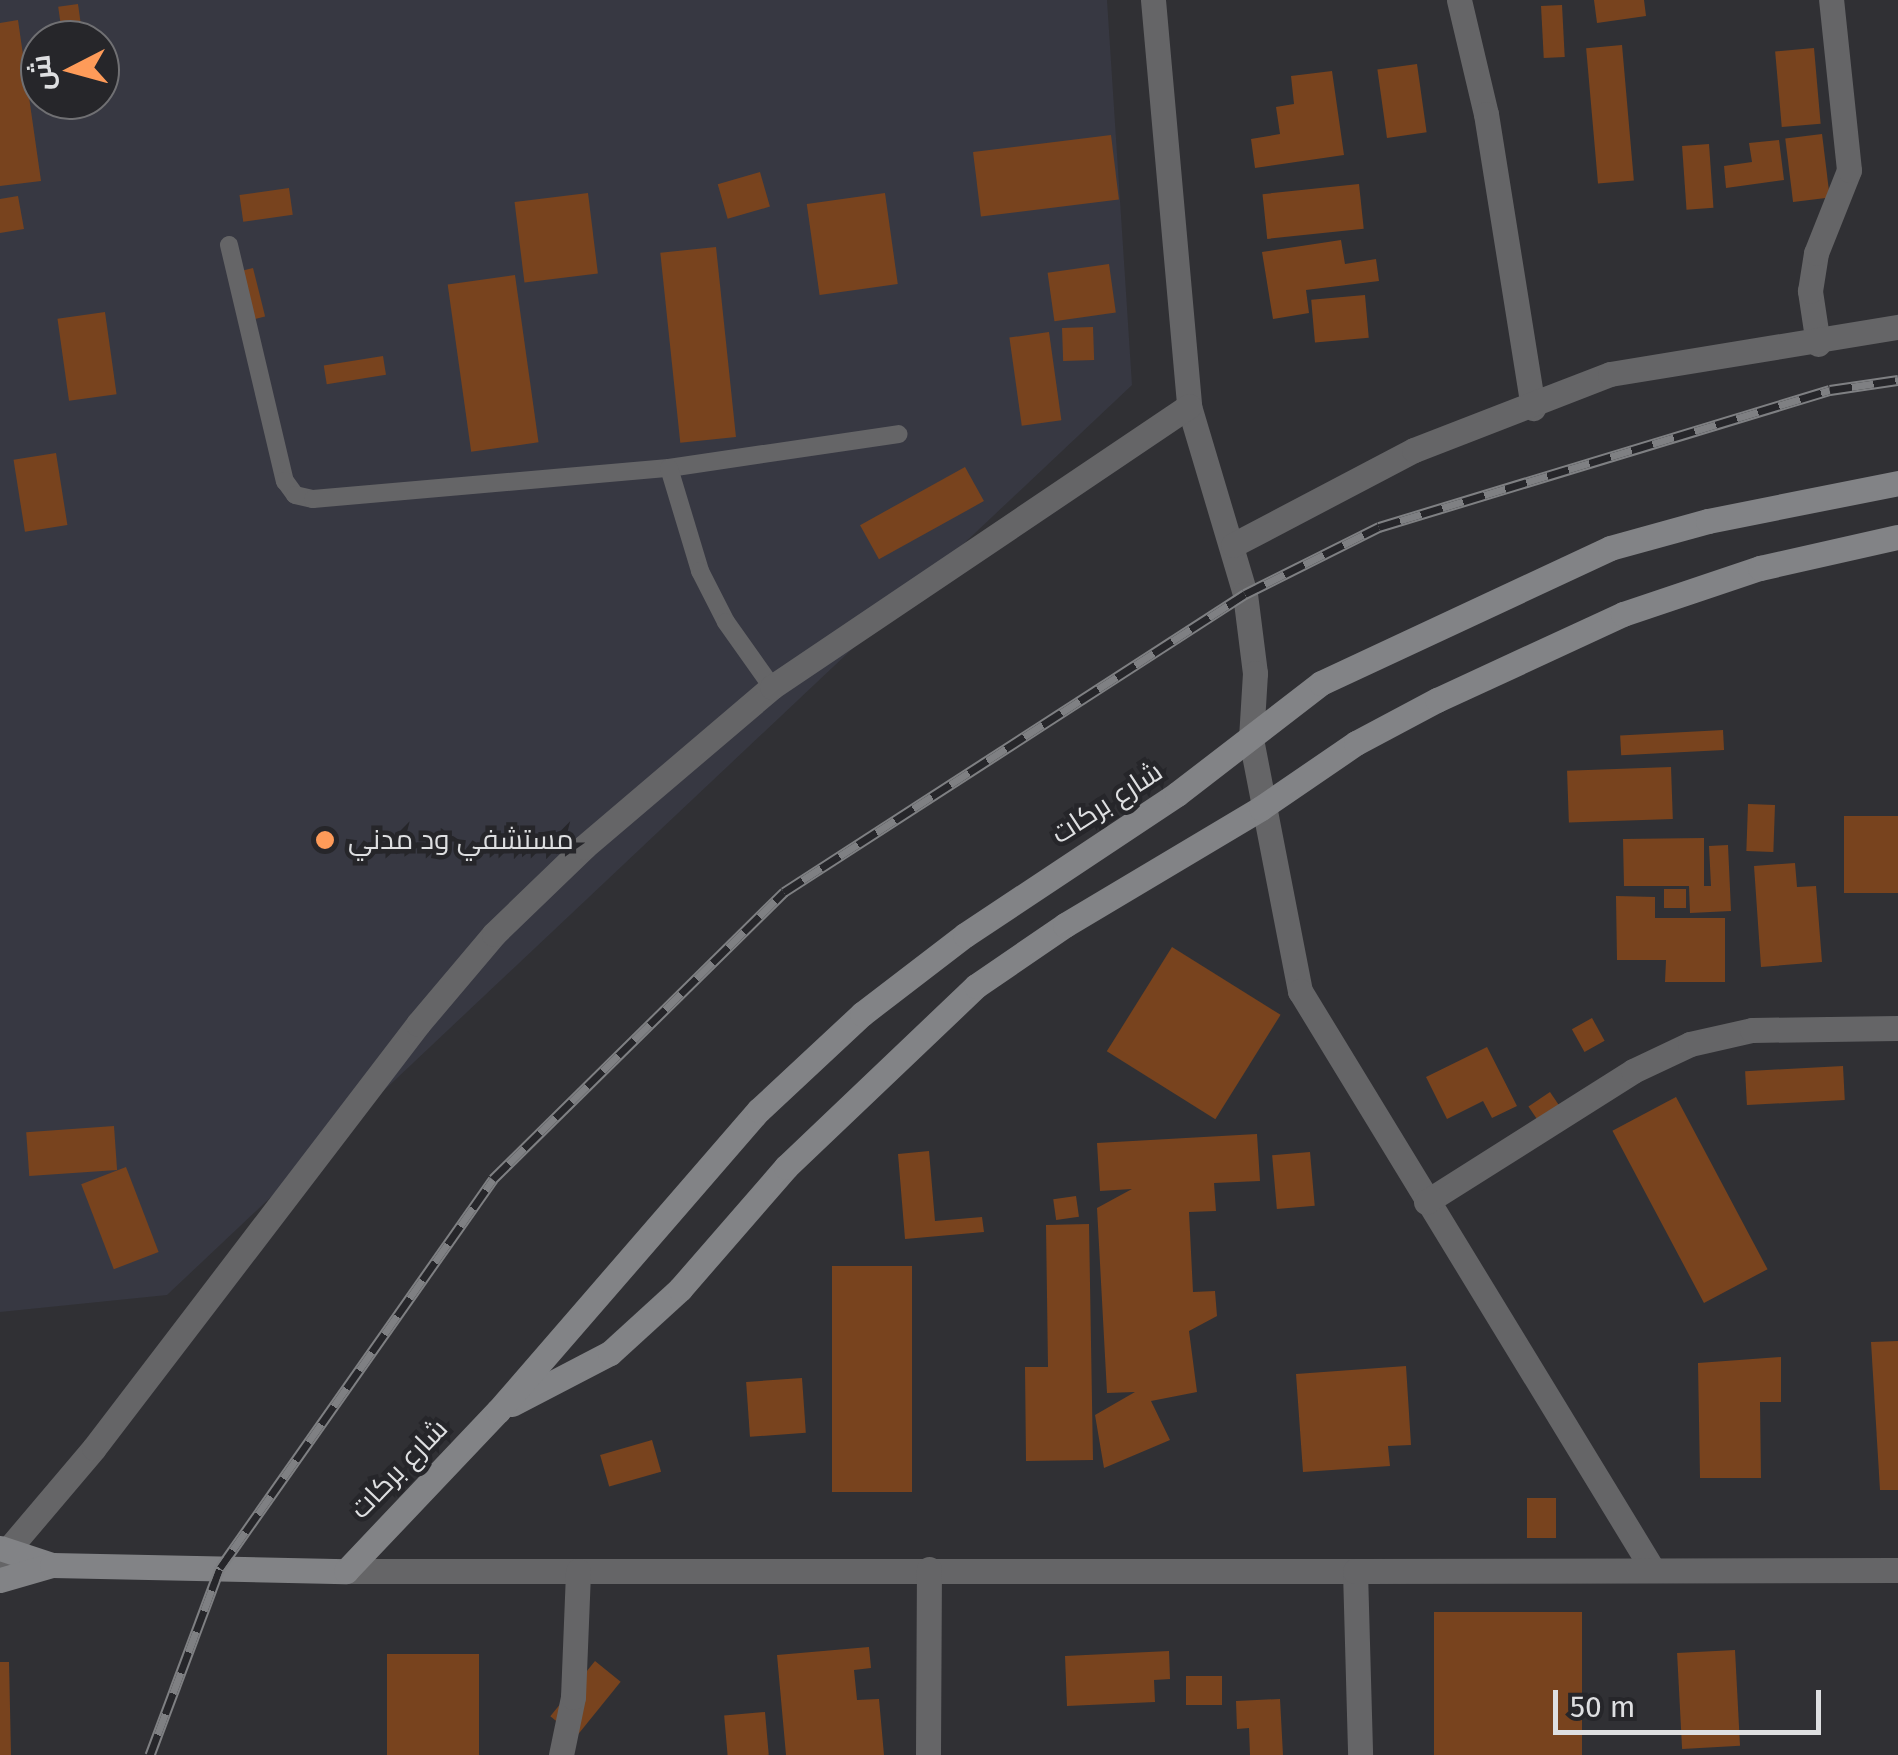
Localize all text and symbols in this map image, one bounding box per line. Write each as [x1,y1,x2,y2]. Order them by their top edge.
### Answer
north arrow [20,20,120,120]
text: ش [23,53,60,93]
street label: شارع بركات [1045,755,1169,851]
place label: مستشفي ود مدني [348,823,574,857]
marker: مستشفي ود مدني [312,827,338,853]
street label: شارع بركات [343,1412,455,1526]
scale bar [1558,1670,1826,1732]
text: 50 m [1570,1689,1635,1725]

